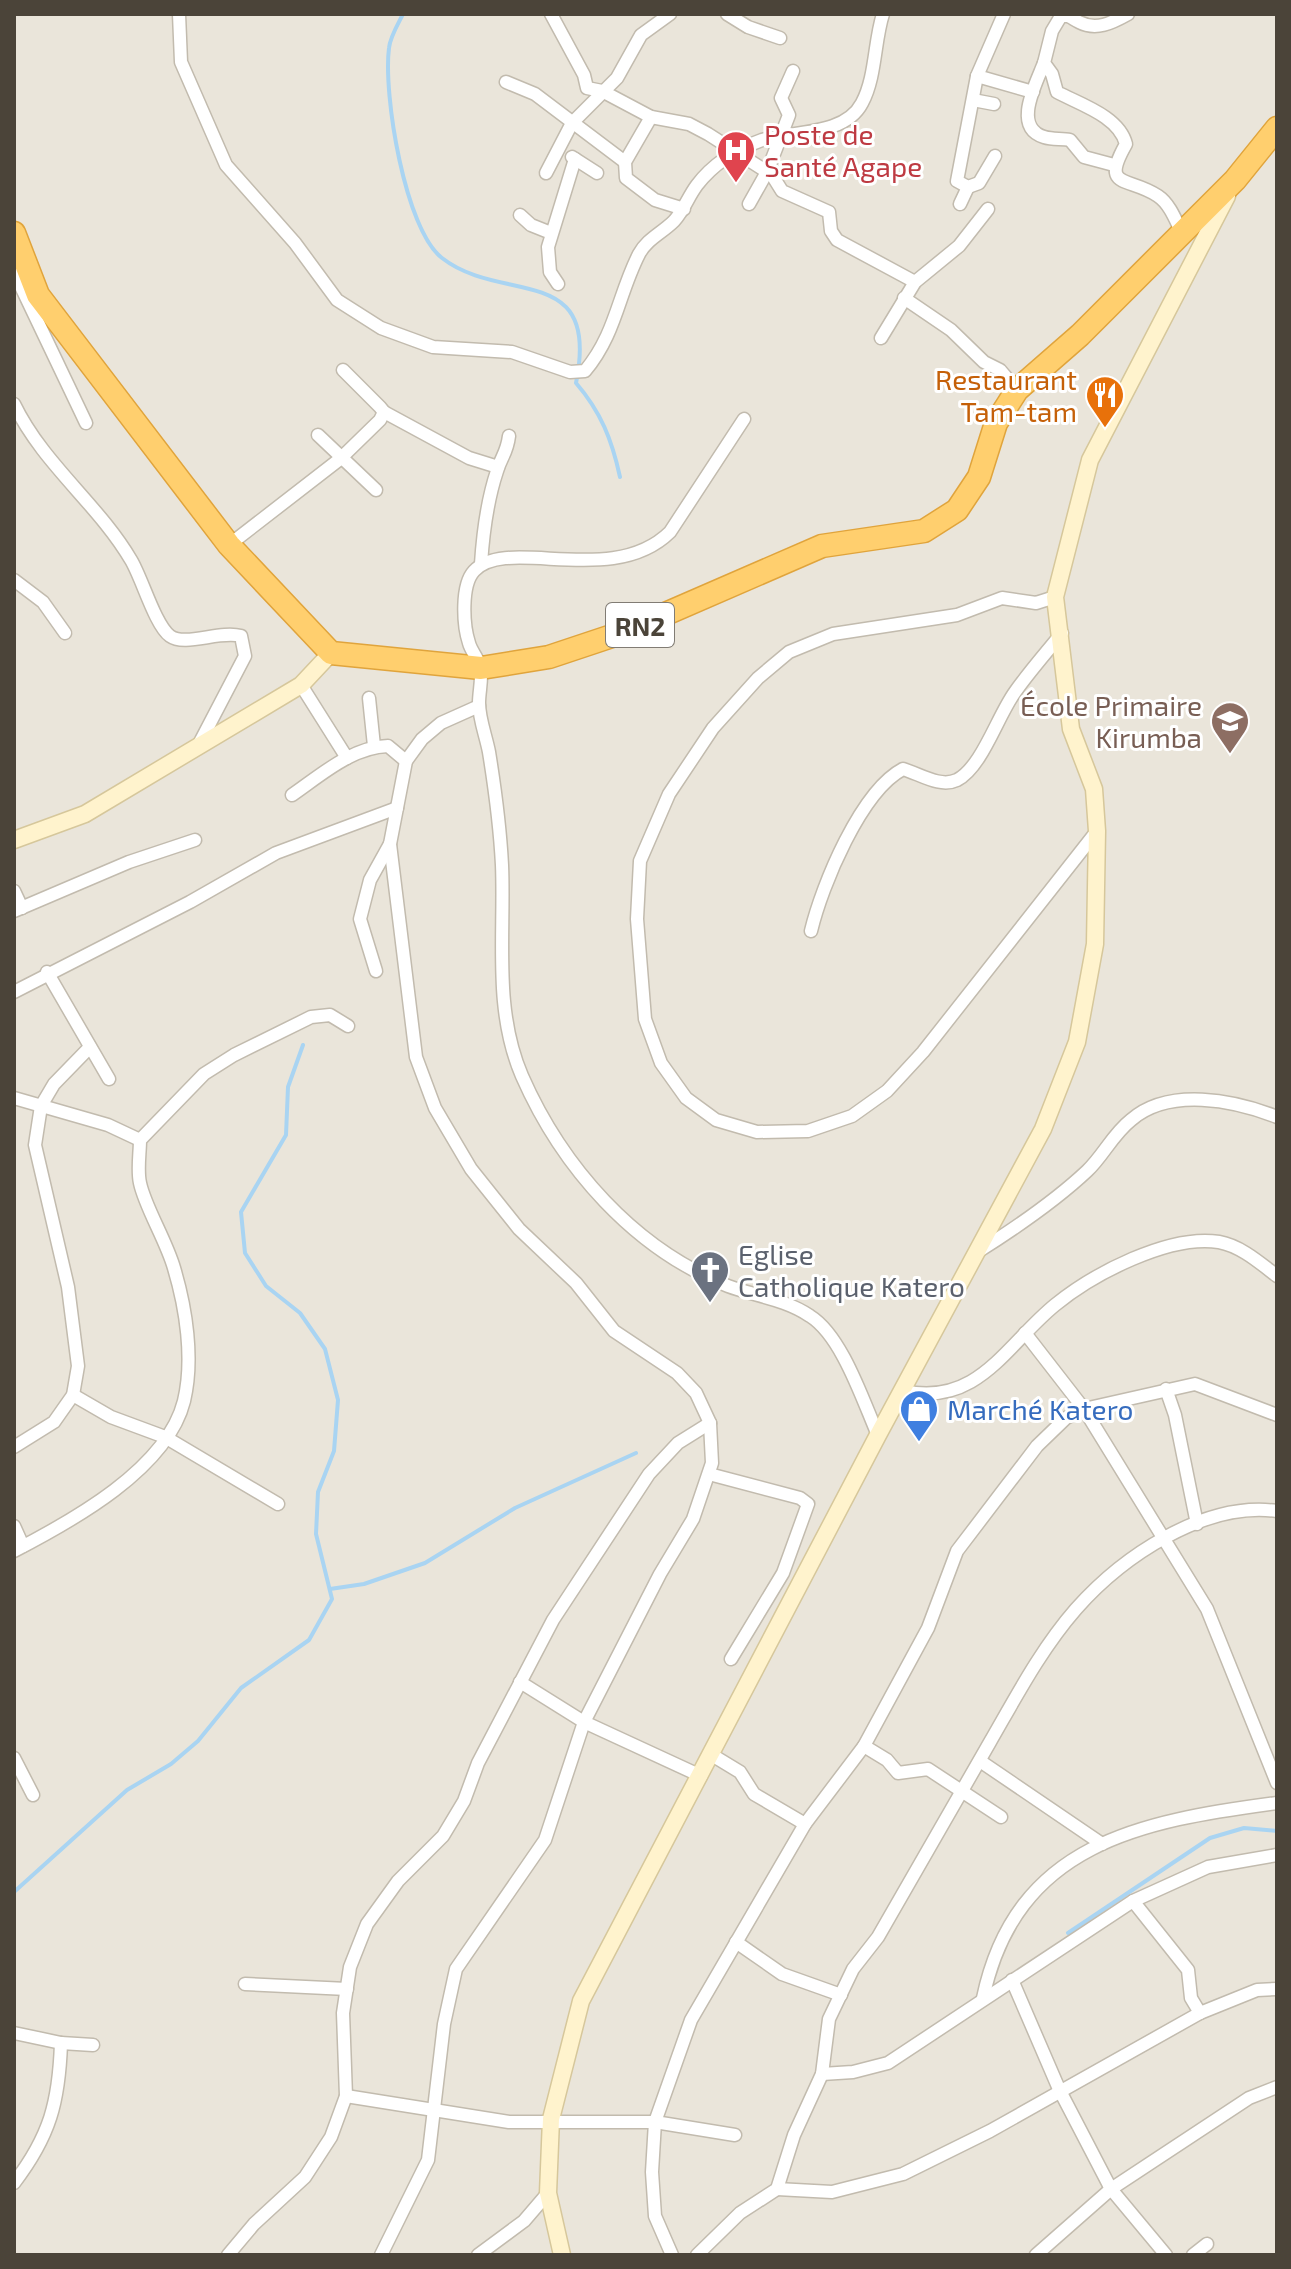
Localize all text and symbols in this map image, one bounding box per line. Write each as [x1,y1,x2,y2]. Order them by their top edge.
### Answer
place label: Poste de Santé Agape [764,117,922,183]
hospital icon: Poste de Santé Agape [715,129,757,184]
place label: Restaurant Tam-tam [935,362,1077,428]
restaurant icon: Restaurant Tam-tam [1084,374,1126,429]
road number: RN2 [606,603,674,647]
place label: École Primaire Kirumba [1020,688,1202,754]
school or university icon: École Primaire Kirumba [1209,700,1251,755]
place label: Eglise Catholique Katero [738,1237,965,1303]
church icon: Eglise Catholique Katero [689,1249,731,1304]
shop icon: Marché Katero [898,1388,940,1443]
place label: Marché Katero [947,1392,1133,1426]

